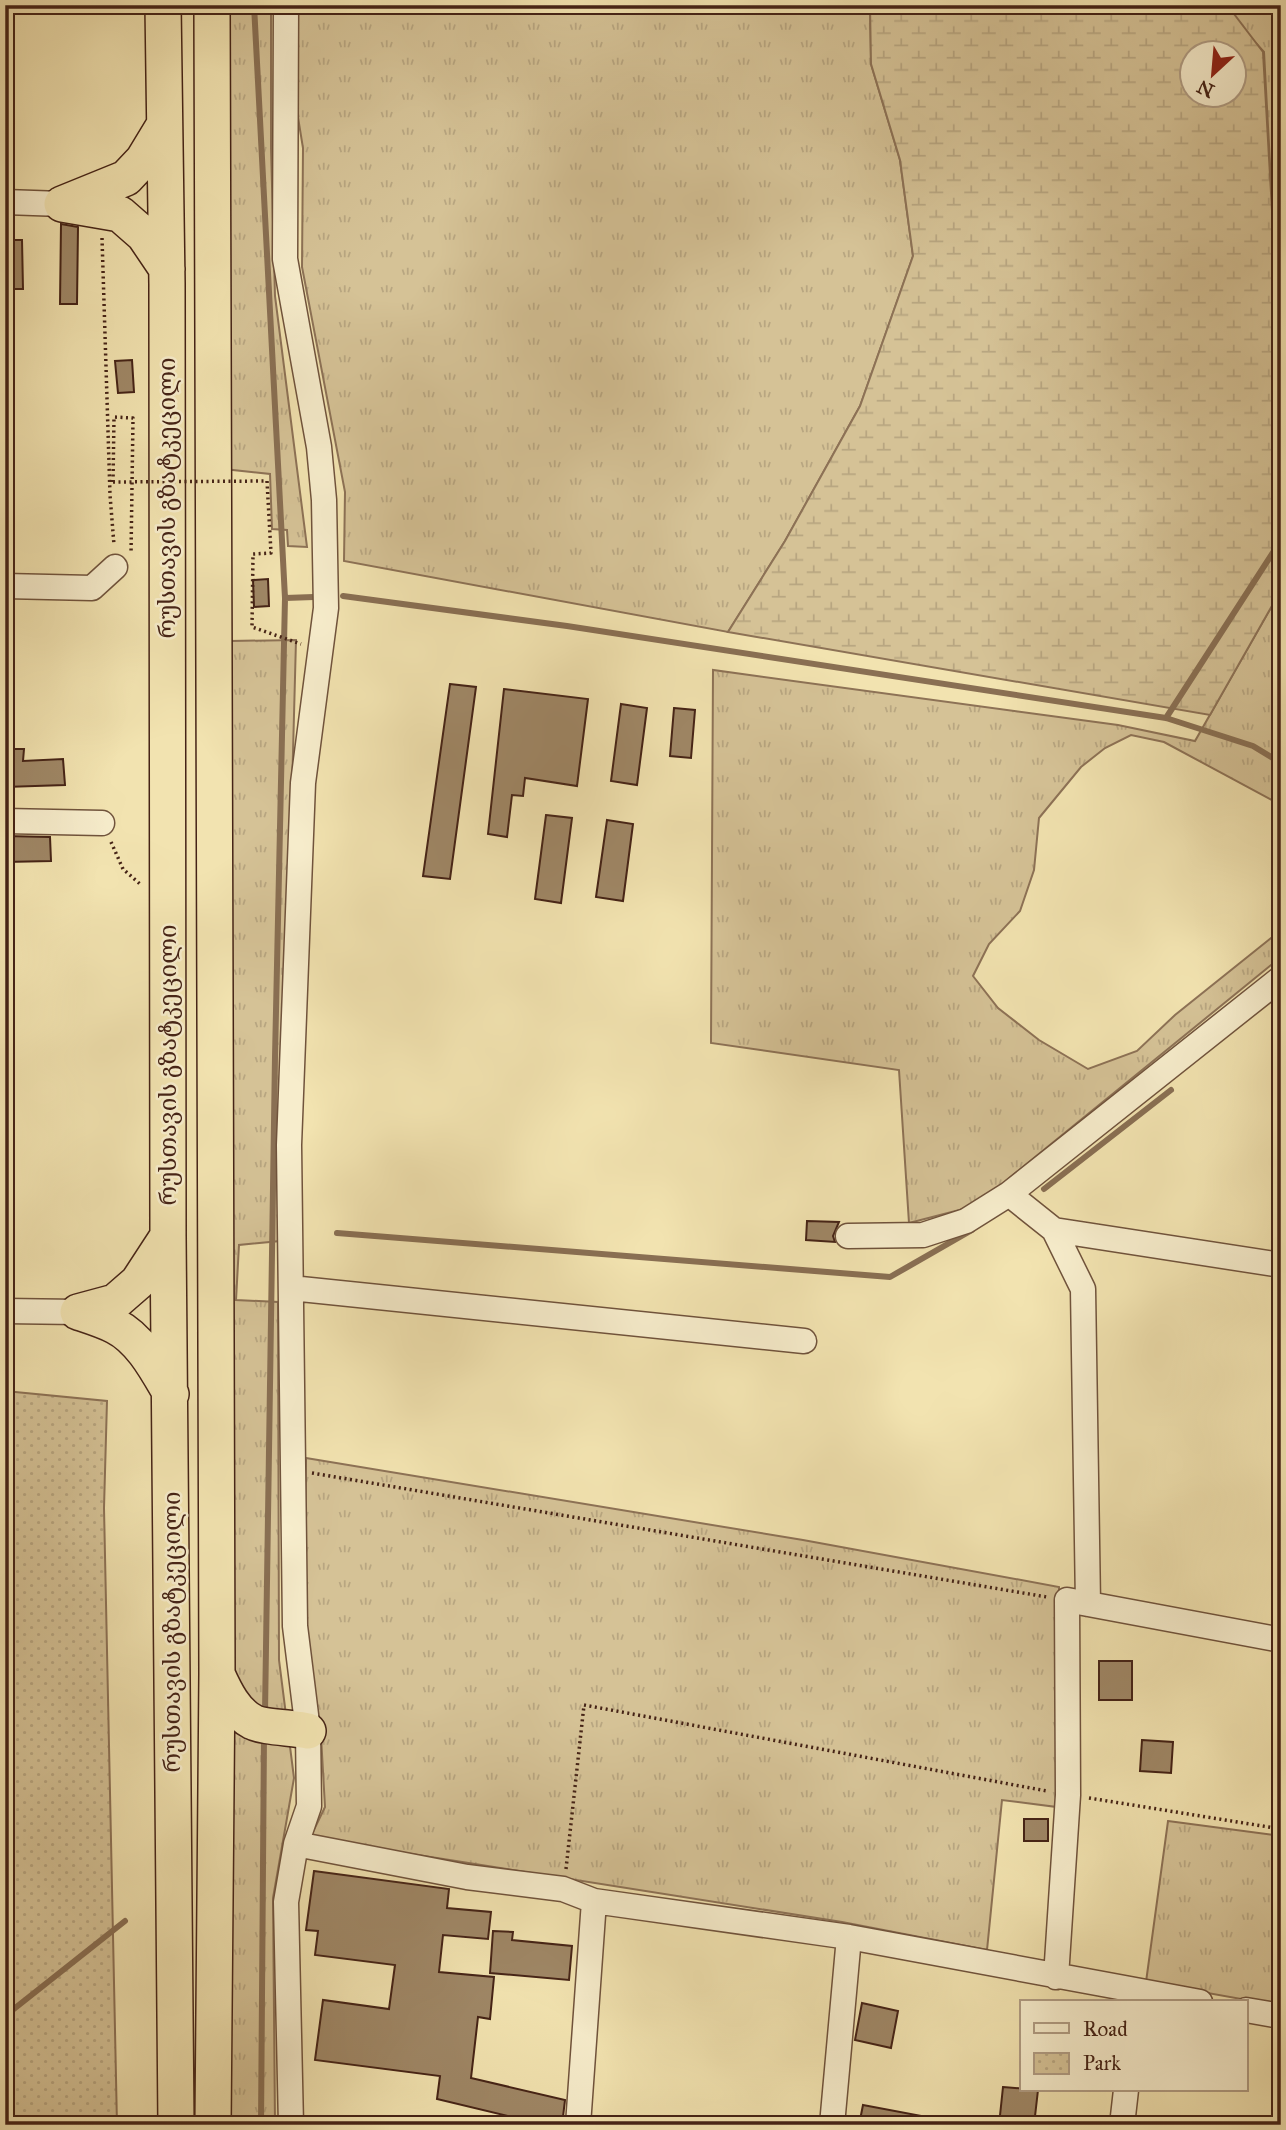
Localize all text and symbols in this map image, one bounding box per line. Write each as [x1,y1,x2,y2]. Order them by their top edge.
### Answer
north arrow [1178,38,1248,108]
text: N [1193,75,1218,103]
street label: რუსთავის გზატკეცილი [152,357,182,639]
street label: რუსთავის გზატკეცილი [153,924,183,1206]
street label: რუსთავის გზატკეცილი [157,1491,187,1773]
legend [1020,2000,1248,2092]
text: Road [1083,2016,1128,2042]
text: Park [1083,2050,1121,2076]

